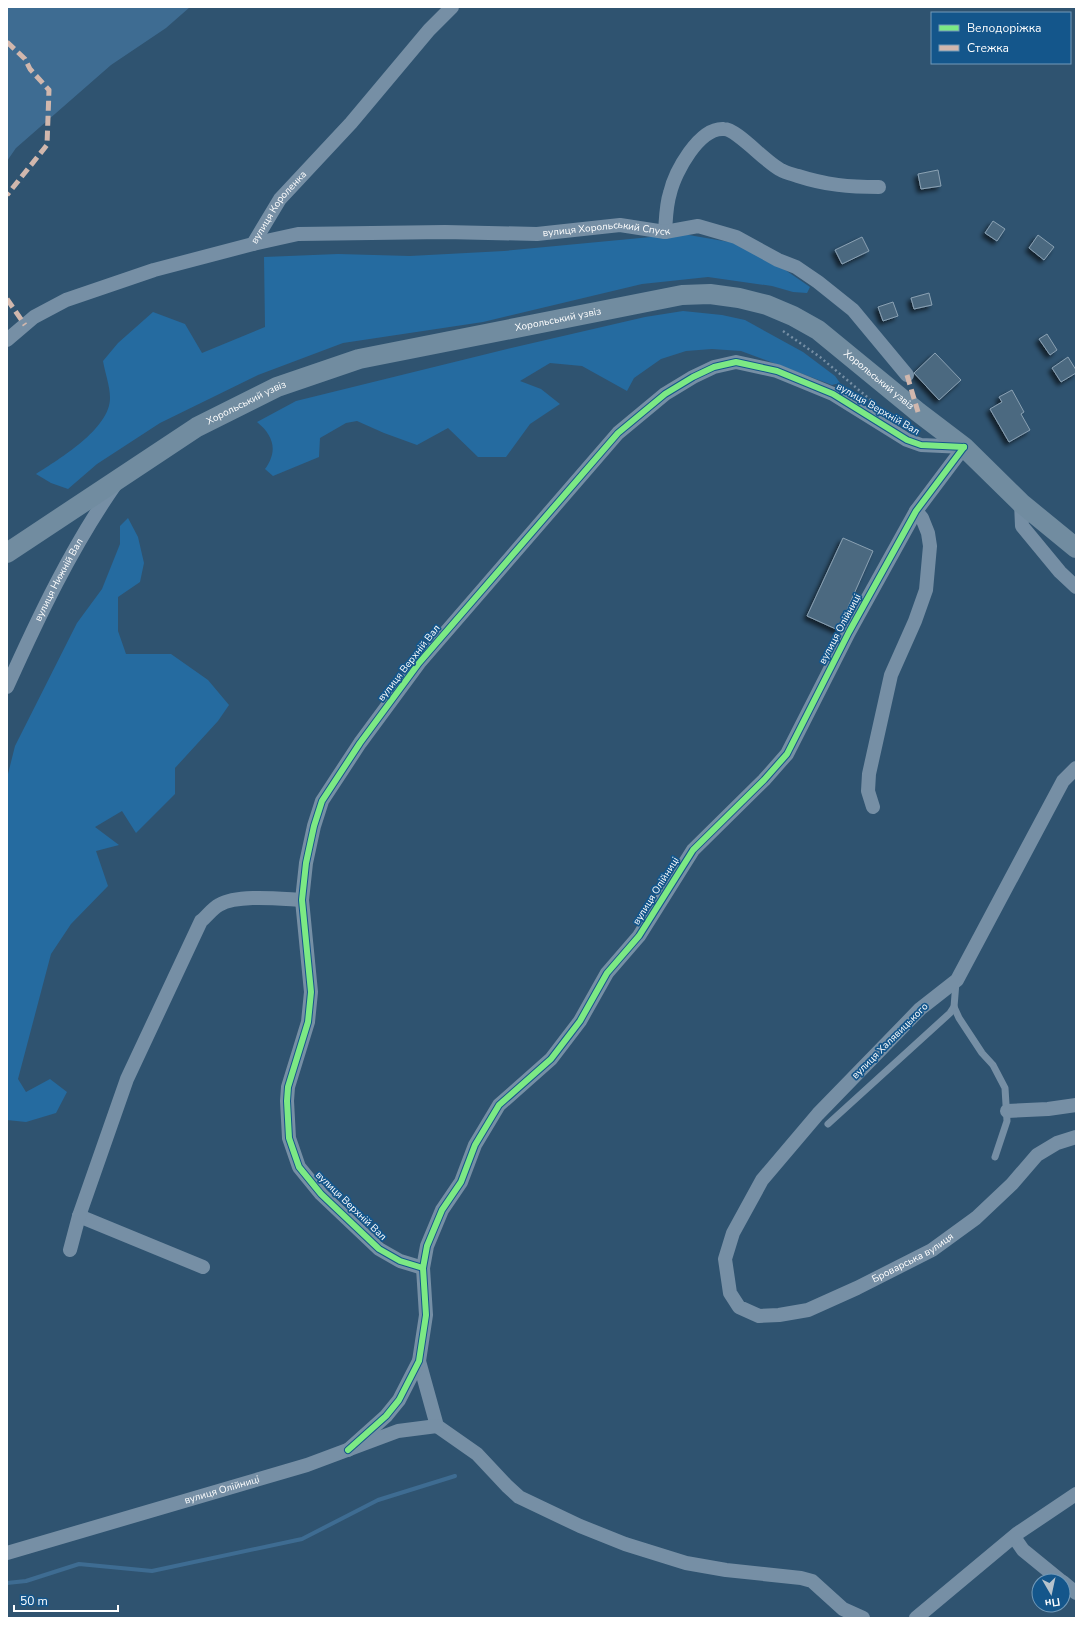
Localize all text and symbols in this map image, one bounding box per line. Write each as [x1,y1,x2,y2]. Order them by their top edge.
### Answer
legend [931,12,1071,64]
text: Велодоріжка [967,20,1041,36]
text: Стежка [967,40,1009,56]
street label: вулиця Короленка [248,168,310,246]
street label: вулиця Хорольський Спуск [542,218,672,240]
street label: Хорольський узвіз [514,304,602,335]
street label: Хорольський узвіз [841,347,917,413]
street label: Хорольський узвіз [204,377,288,428]
street label: вулиця Верхній Вал [834,379,922,439]
street label: вулиця Нижній Вал [31,536,87,624]
street label: вулиця Олійниці [816,591,864,667]
street label: вулиця Верхній Вал [375,622,443,704]
street label: вулиця Олійниці [629,854,683,928]
street label: вулиця Халявицького [849,1000,931,1082]
street label: вулиця Верхній Вал [312,1168,390,1244]
street label: Броварська вулиця [870,1229,957,1286]
street label: вулиця Олійниці [183,1472,261,1508]
north arrow [1031,1573,1071,1613]
scale bar [14,1587,118,1613]
text: 50 m [20,1593,48,1609]
text: Пн [1044,1594,1061,1611]

